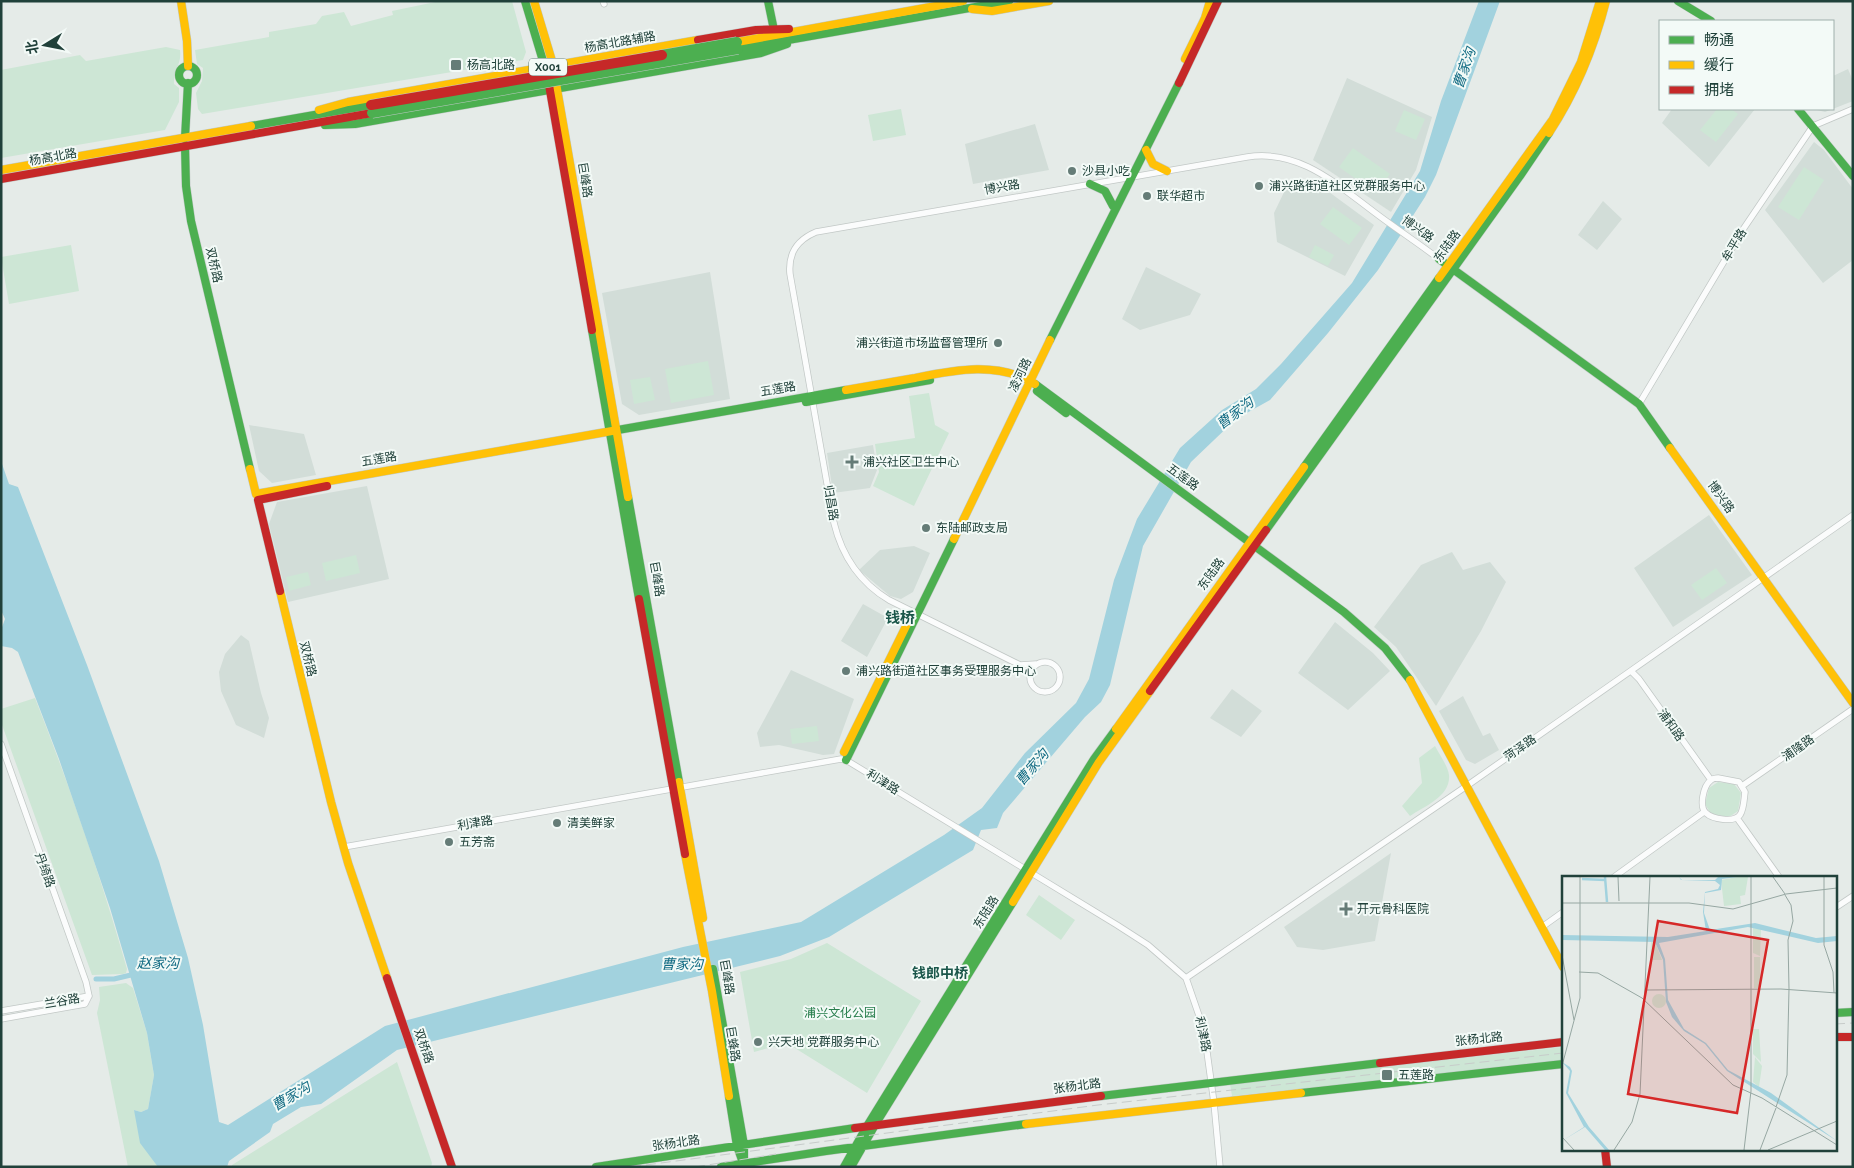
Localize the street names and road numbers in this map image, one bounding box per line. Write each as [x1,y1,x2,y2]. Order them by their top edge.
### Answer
street label: 杨高北路辅路 [583,29,657,55]
road number: X001 [529,58,567,76]
street label: 杨高北路 [28,146,78,168]
street label: 巨峰路 [575,161,595,199]
street label: 博兴路 [983,177,1021,197]
street label: 博兴路 [1399,213,1437,245]
street label: 牟平路 [1719,226,1749,264]
street label: 东陆路 [1431,227,1463,265]
street label: 双桥路 [203,246,225,284]
street label: 凌河路 [1006,356,1034,394]
street label: 五莲路 [759,379,797,399]
street label: 五莲路 [360,449,398,469]
street label: 五莲路 [1164,461,1202,493]
street label: 博兴路 [1705,478,1737,516]
street label: 归昌路 [821,484,841,522]
street label: 东陆路 [1195,555,1227,593]
street label: 巨峰路 [647,560,667,598]
street label: 双桥路 [297,640,319,678]
street label: 浦和路 [1655,706,1687,744]
street label: 菏泽路 [1501,732,1539,764]
street label: 浦隆路 [1779,732,1817,764]
street label: 利津路 [864,767,902,797]
street label: 利津路 [456,813,494,833]
street label: 丹绮路 [32,851,58,889]
street label: 东陆路 [971,893,1001,931]
street label: 巨峰路 [717,958,737,996]
street label: 兰谷路 [43,991,81,1011]
street label: 利津路 [1192,1015,1214,1053]
street label: 巨蜂路 [723,1025,743,1063]
street label: 双桥路 [412,1027,436,1065]
street label: 张杨北路 [1454,1030,1504,1048]
street label: 张杨北路 [1052,1076,1102,1096]
street label: 张杨北路 [651,1133,701,1153]

